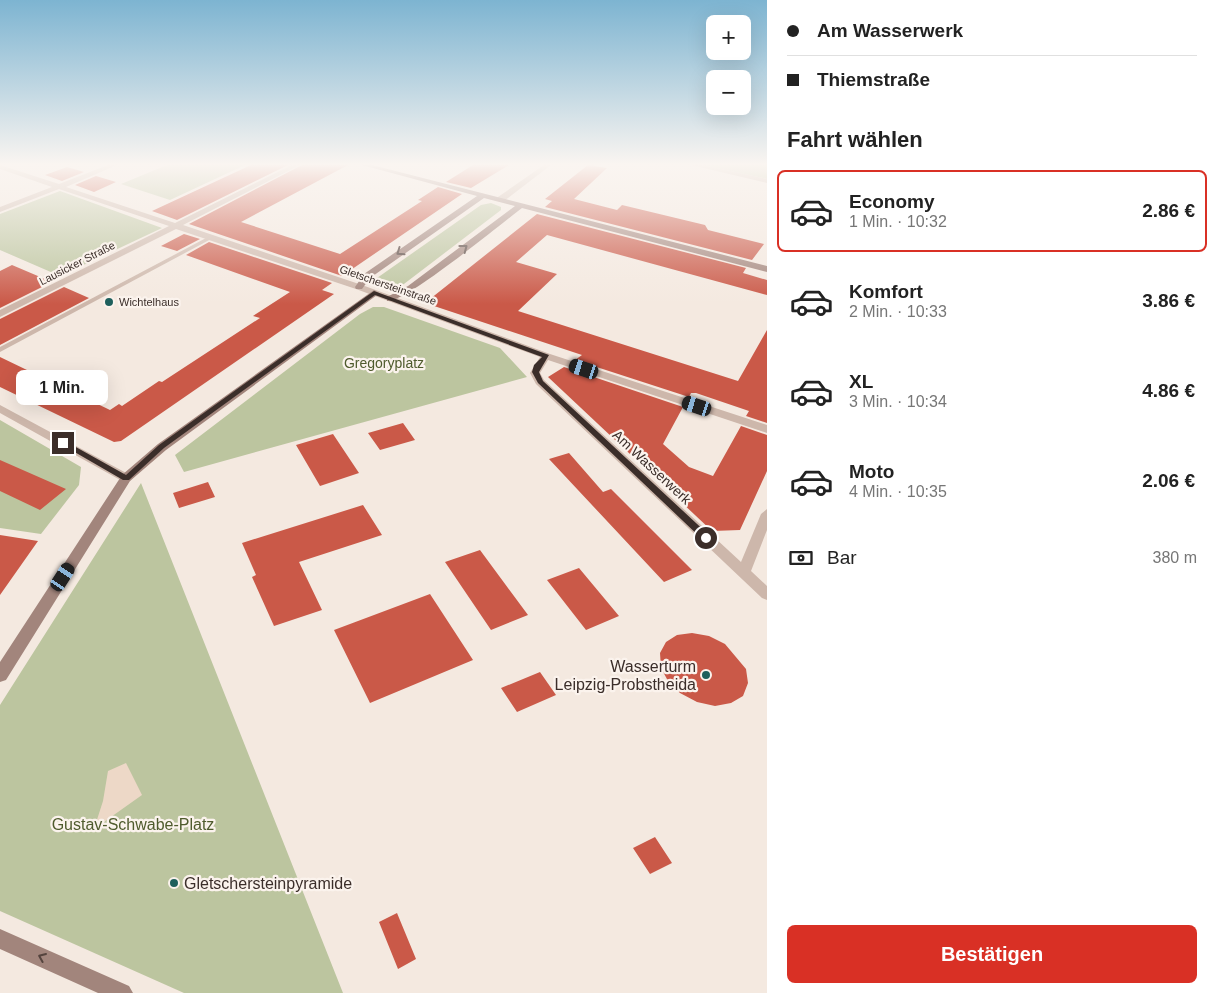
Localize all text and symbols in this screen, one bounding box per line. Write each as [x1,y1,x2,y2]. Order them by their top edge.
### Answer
map controls [706,15,751,115]
button: + [706,15,751,60]
text: Am Wasserwerk [817,20,963,41]
text: Thiemstraße [817,69,930,90]
button: − [706,70,751,115]
text: Fahrt wählen [787,127,923,152]
icon: car [789,189,834,234]
text: Economy [849,191,935,212]
text: 2.86 € [1142,200,1195,221]
text: 1 Min. · 10:32 [849,213,947,230]
street label: Lausicker Straße [37,239,117,287]
one-way arrow [458,245,468,254]
one-way arrow [397,246,406,255]
street label: Gletschersteinstraße [338,263,438,307]
icon: car [789,279,834,324]
text: Komfort [849,281,923,302]
text: 3.86 € [1142,290,1195,311]
marker: Wichtelhaus [103,296,115,308]
place label: Wichtelhaus [119,296,179,308]
text: 2 Min. · 10:33 [849,303,947,320]
park label: Gregoryplatz [344,355,424,371]
car [567,357,600,381]
icon: car [789,369,834,414]
callout: 1 Min. [17,370,109,406]
text: XL [849,371,873,392]
text: 1 Min. [39,379,85,396]
text: 4.86 € [1142,380,1195,401]
text: 3 Min. · 10:34 [849,393,947,410]
car [680,394,713,418]
street label: Am Wasserwerk [609,427,695,508]
route end [52,432,74,454]
icon: car [789,459,834,504]
text: Moto [849,461,894,482]
text: 2.06 € [1142,470,1195,491]
text: 4 Min. · 10:35 [849,483,947,500]
route start [695,527,717,549]
icon: cash [787,544,815,572]
text: Bar [827,547,857,568]
text: 380 m [1153,549,1197,566]
car [48,560,77,594]
place label: Wasserturm Leipzig-Probstheida [555,658,696,693]
marker: Wasserturm Leipzig-Probstheida [700,669,712,681]
park label: Gustav-Schwabe-Platz [52,816,214,833]
place label: Gletschersteinpyramide [184,875,352,892]
marker: Gletschersteinpyramide [168,877,180,889]
button: Bestätigen [787,925,1197,983]
one-way arrow [38,952,47,963]

